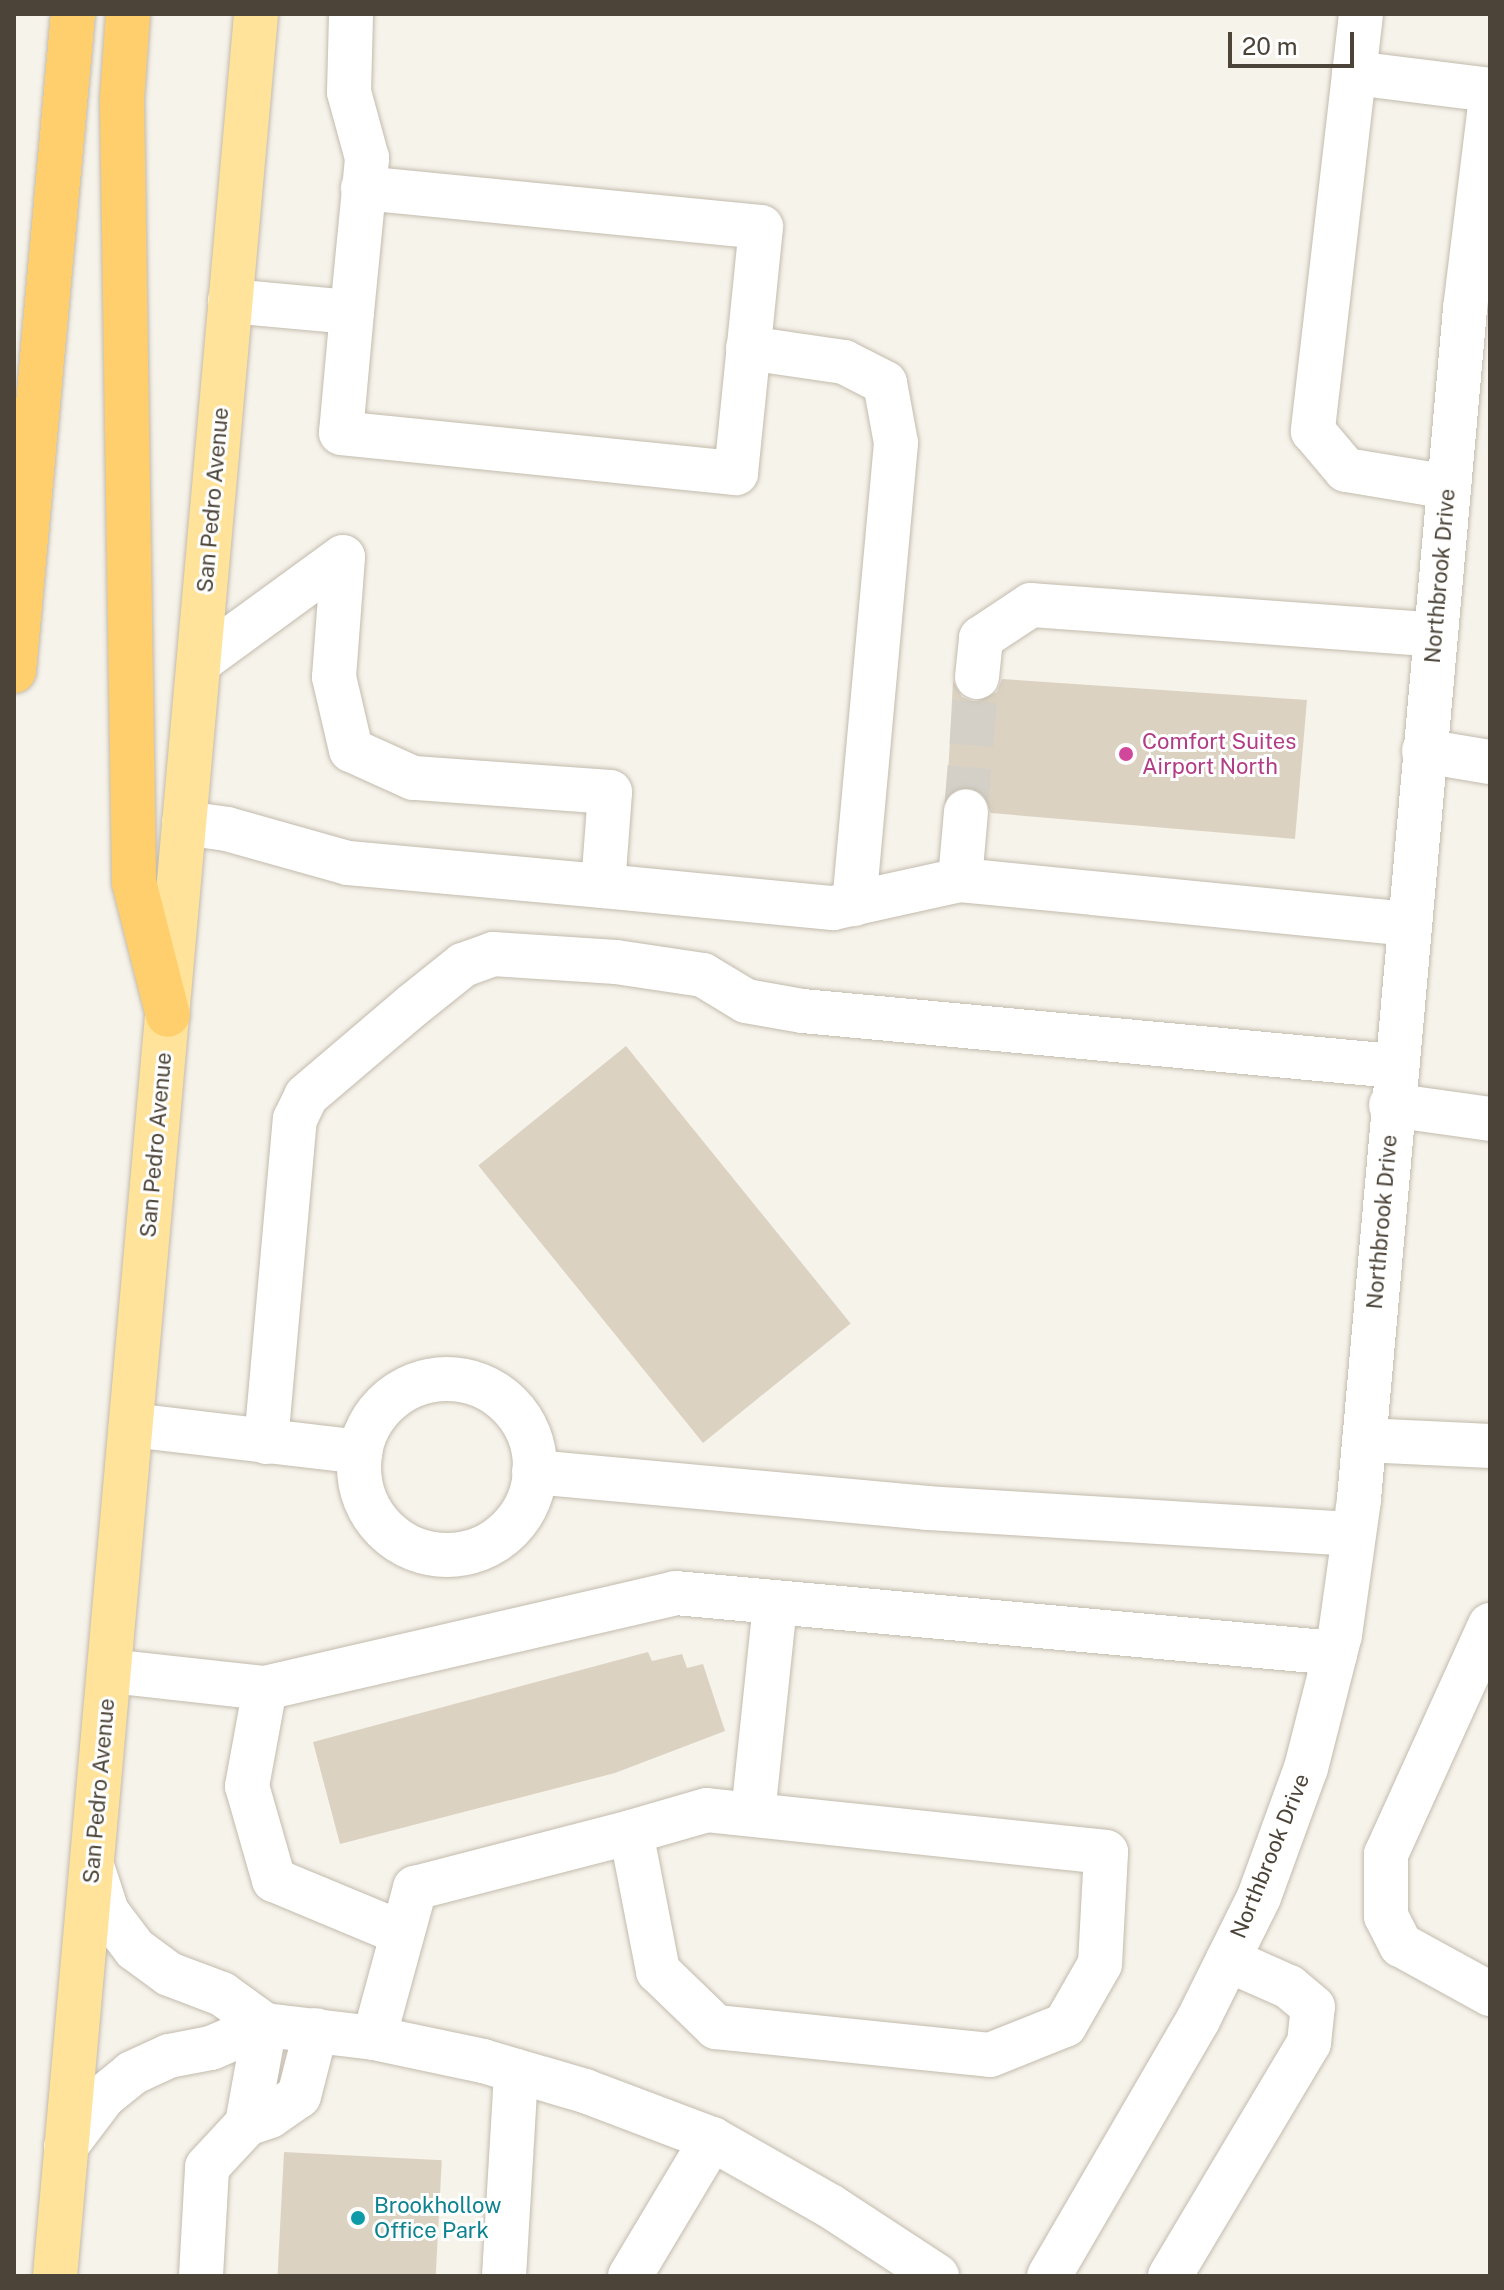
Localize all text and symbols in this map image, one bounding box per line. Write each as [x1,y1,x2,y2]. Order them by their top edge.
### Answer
scale bar [1232,16,1358,66]
text: 20 m [1242,32,1298,60]
street label: San Pedro Avenue [192,406,234,594]
street label: Northbrook Drive [1419,488,1461,664]
place label: Comfort Suites Airport North [1142,728,1296,780]
marker: Comfort Suites Airport North [1117,745,1135,763]
street label: San Pedro Avenue [135,1051,177,1239]
street label: Northbrook Drive [1361,1134,1403,1310]
street label: San Pedro Avenue [78,1697,120,1885]
street label: Northbrook Drive [1225,1770,1315,1942]
place label: Brookhollow Office Park [374,2192,501,2244]
marker: Brookhollow Office Park [349,2209,367,2227]

